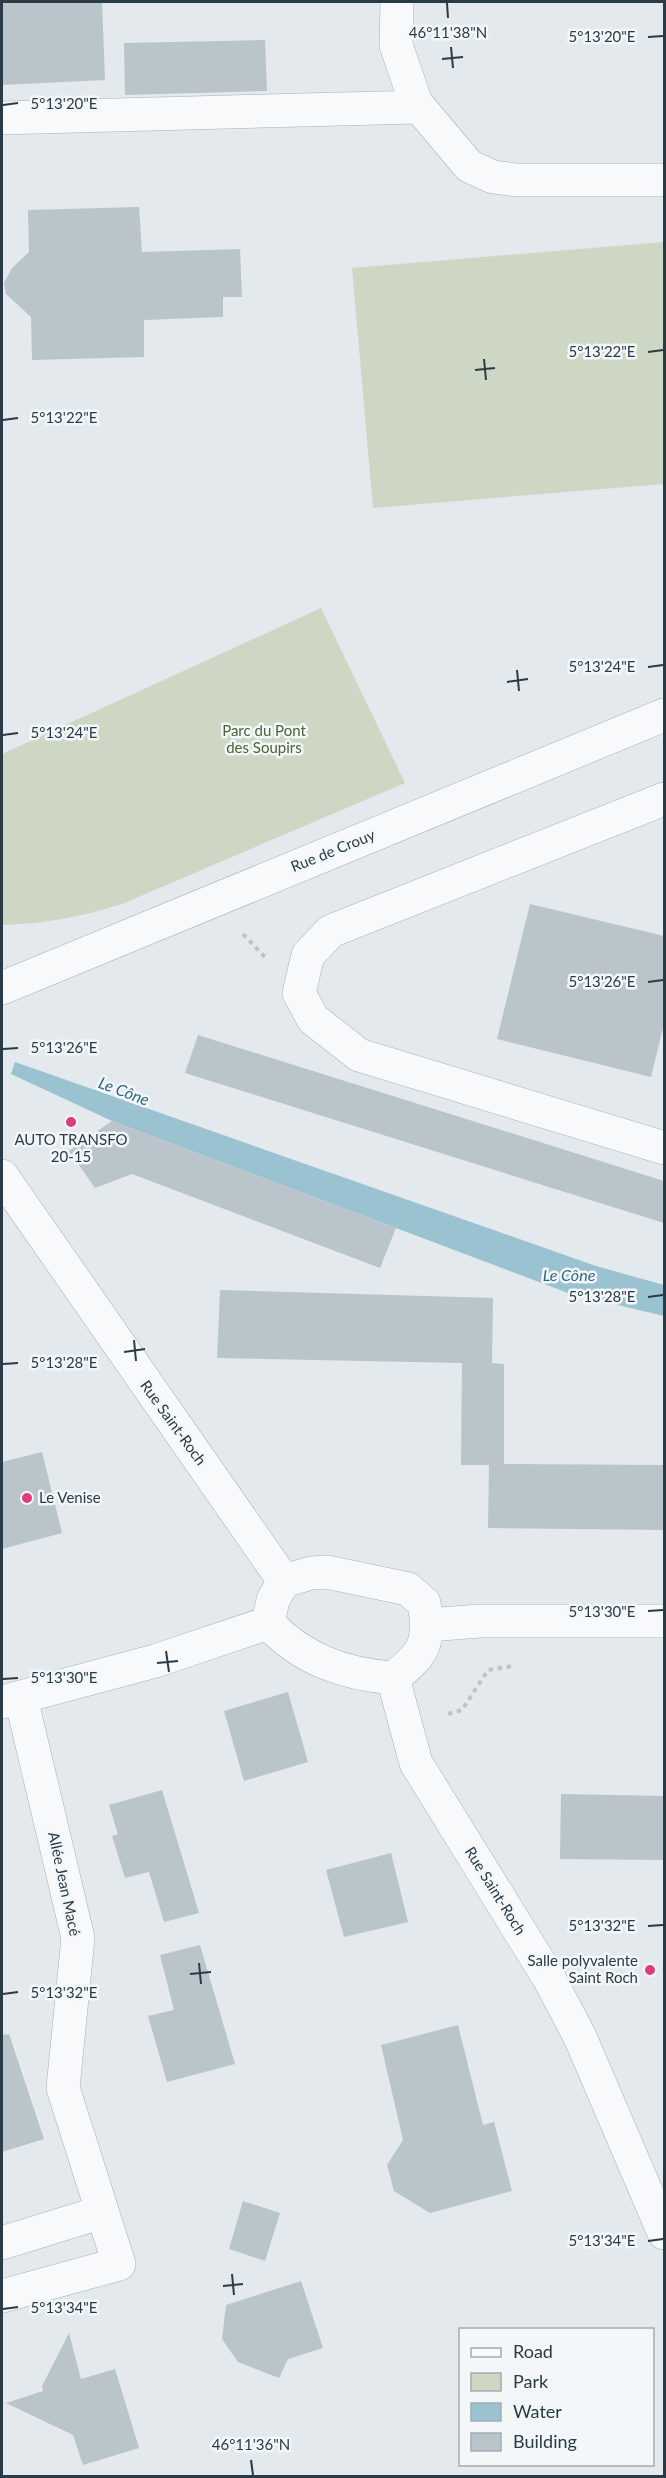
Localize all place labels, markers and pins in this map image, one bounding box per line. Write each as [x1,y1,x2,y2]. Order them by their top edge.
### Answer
marker: AUTO TRANSFO 20-15 [64,1115,78,1129]
place label: AUTO TRANSFO 20-15 [14,1130,128,1165]
place label: Le Venise [39,1488,101,1506]
marker: Le Venise [20,1491,34,1505]
place label: Salle polyvalente Saint Roch [527,1951,638,1986]
marker: Salle polyvalente Saint Roch [643,1963,657,1977]

